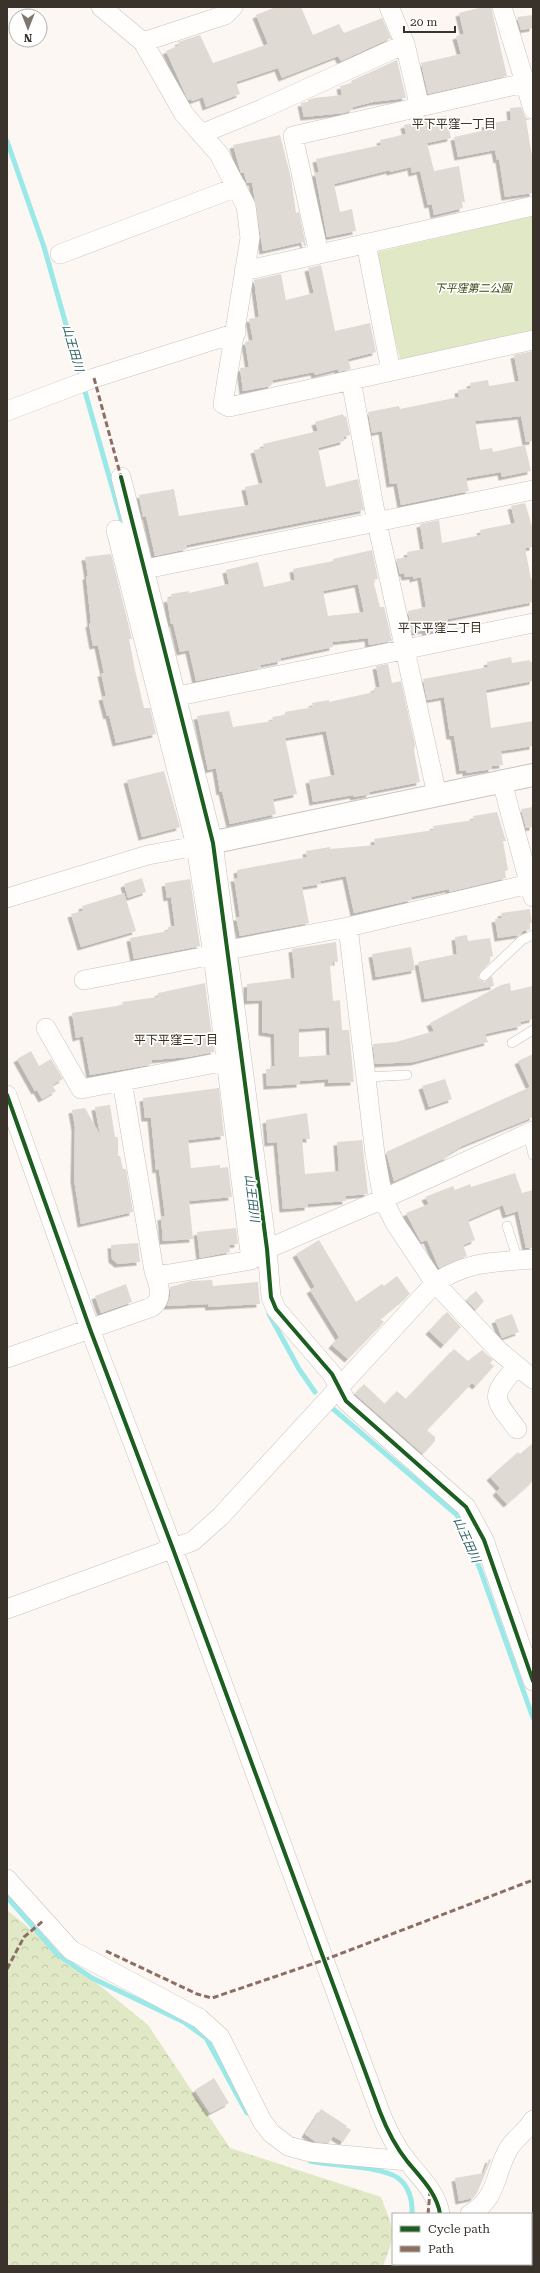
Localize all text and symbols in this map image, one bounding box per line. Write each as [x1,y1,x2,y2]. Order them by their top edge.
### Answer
north arrow [8,8,48,48]
scale bar [404,8,455,34]
text: 20 m [410,15,437,29]
text: N [23,31,32,44]
district label: 平下平窪一丁目 [412,117,496,131]
park label: 下平窪第二公園 [435,282,513,295]
water label: 山王田川 [60,323,87,375]
district label: 平下平窪二丁目 [398,621,482,635]
district label: 平下平窪三丁目 [134,1033,218,1047]
water label: 山王田川 [242,1173,262,1225]
water label: 山王田川 [451,1515,484,1567]
legend [392,2213,532,2265]
text: Cycle path [428,2222,490,2236]
text: Path [428,2242,454,2256]

